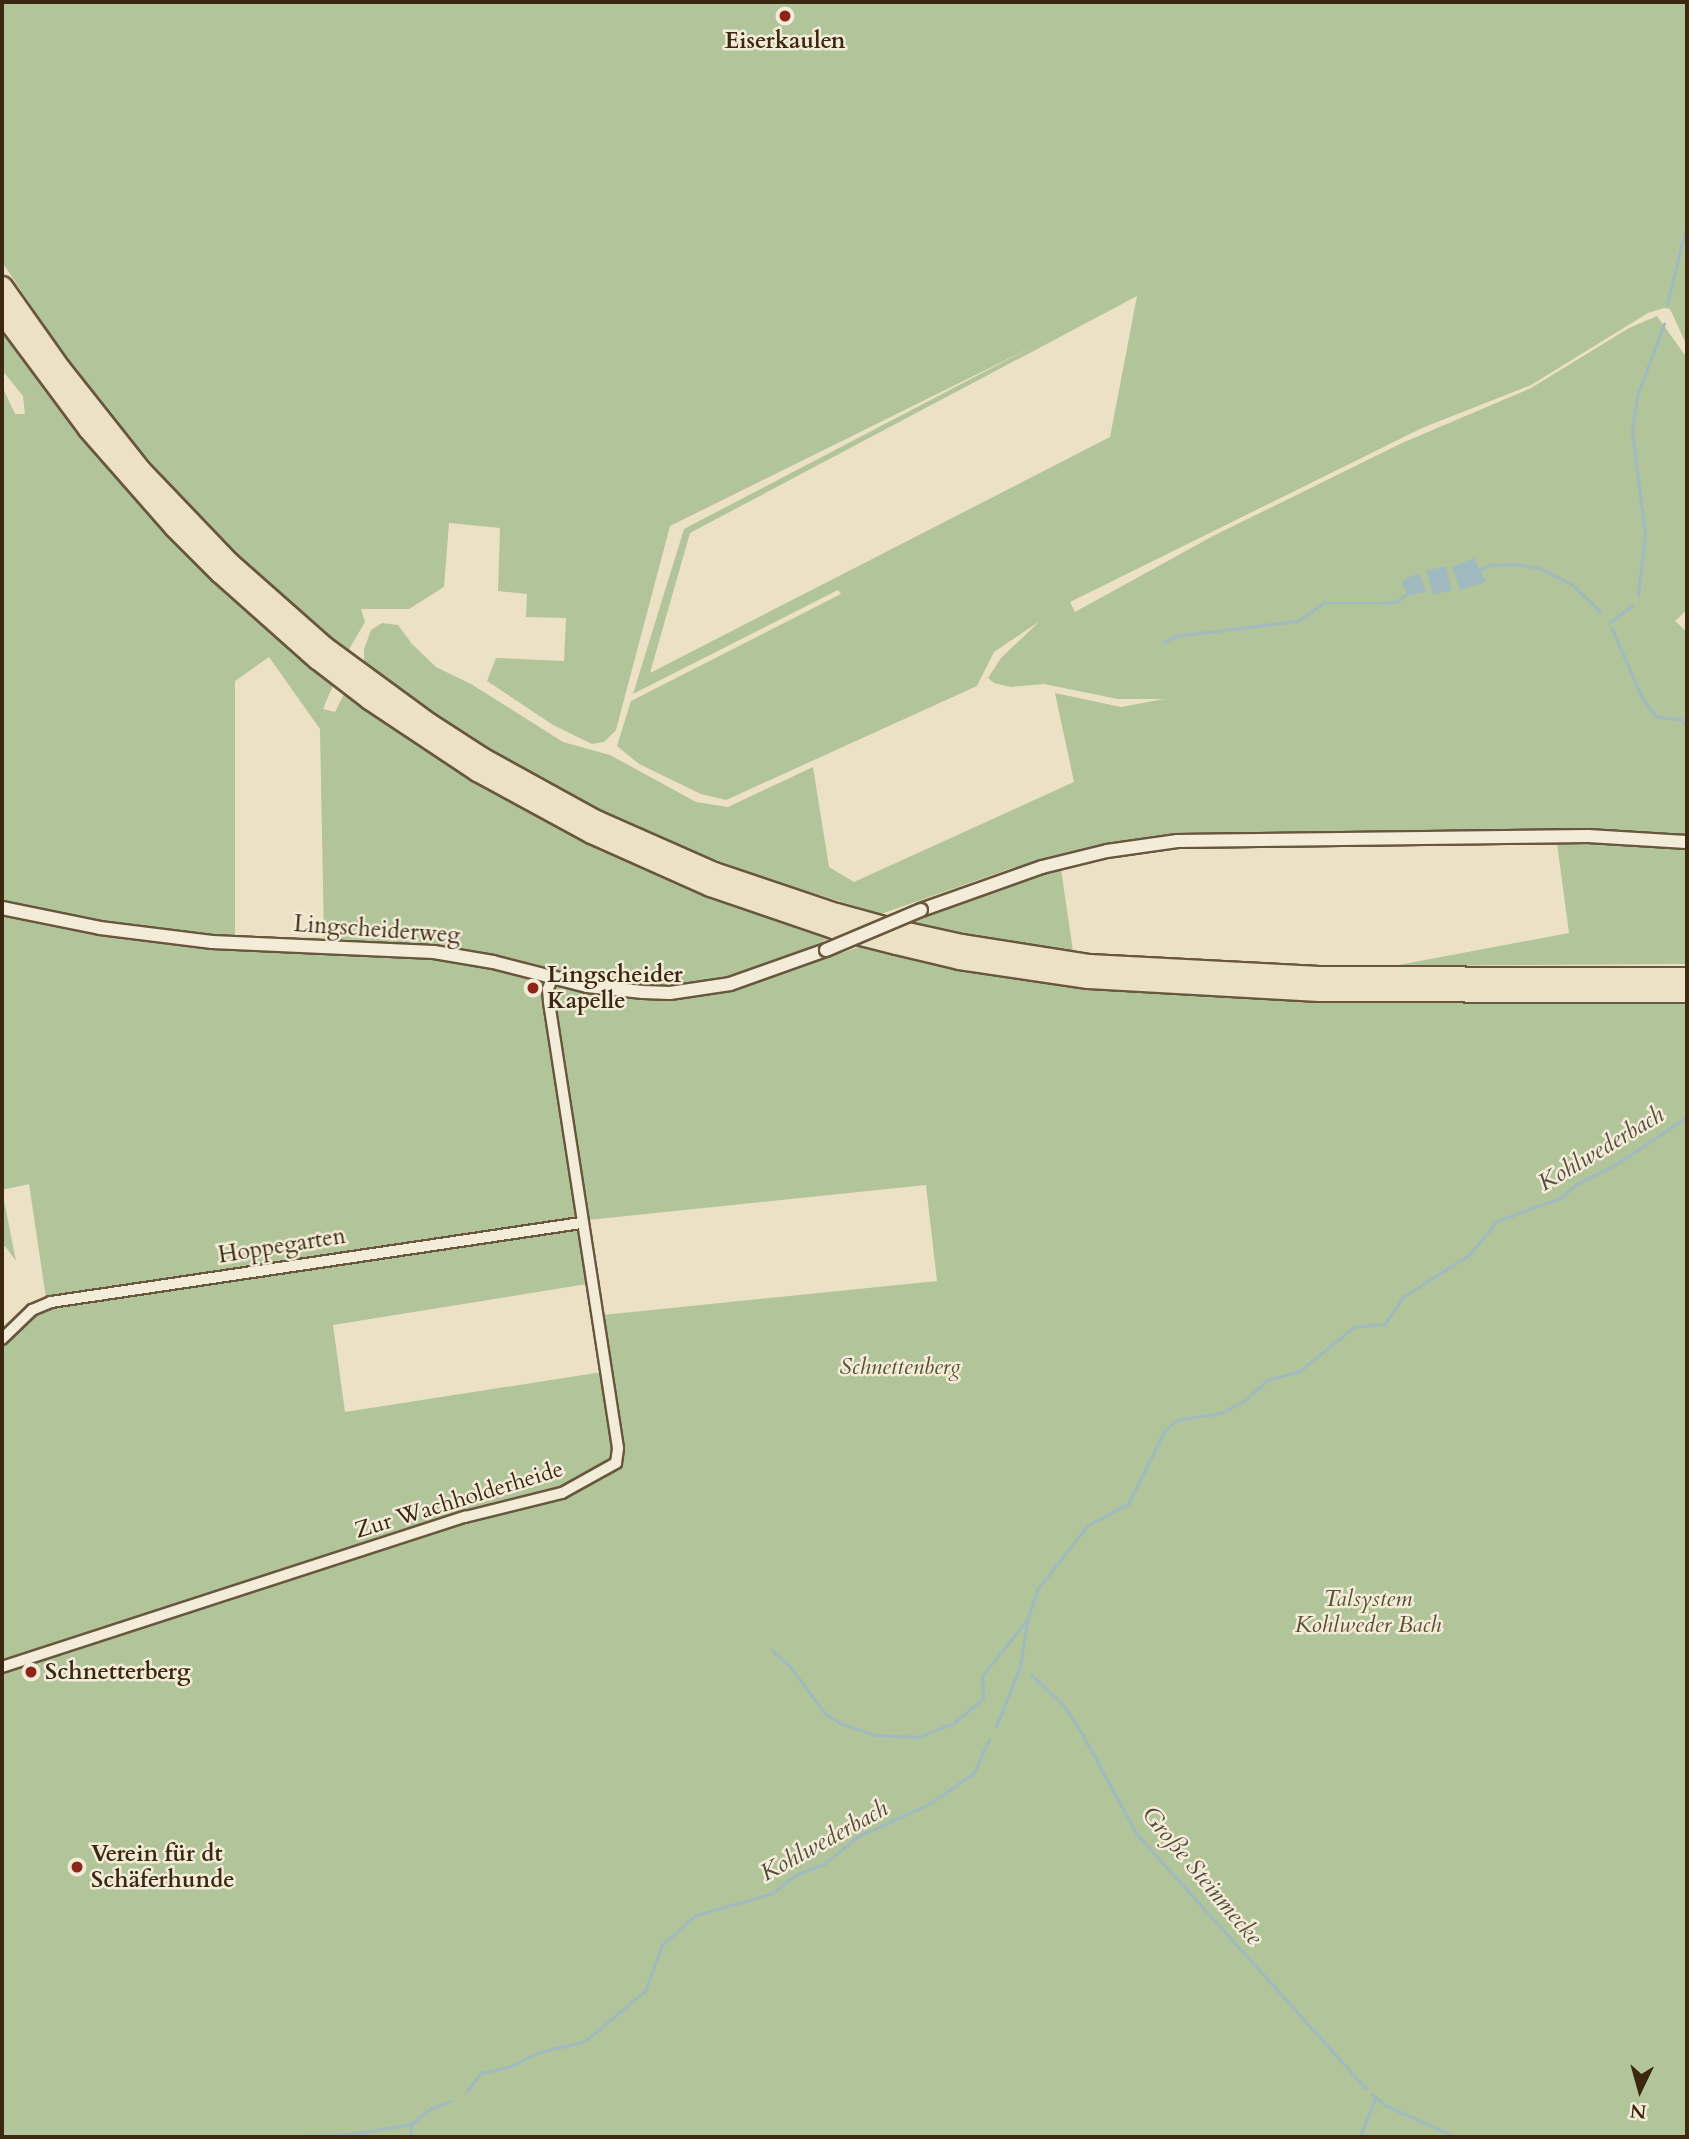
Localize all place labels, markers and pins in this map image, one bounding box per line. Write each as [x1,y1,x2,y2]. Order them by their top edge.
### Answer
marker: Eiserkaulen [777,8,793,24]
place label: Eiserkaulen [724,27,846,55]
place label: Lingscheider Kapelle [547,961,683,1015]
marker: Lingscheider Kapelle [525,980,541,996]
place label: Schnetterberg [45,1658,190,1686]
marker: Schnetterberg [23,1664,39,1680]
place label: Verein für dt Schäferhunde [91,1840,235,1894]
marker: Verein für dt Schäferhunde [69,1859,85,1875]

